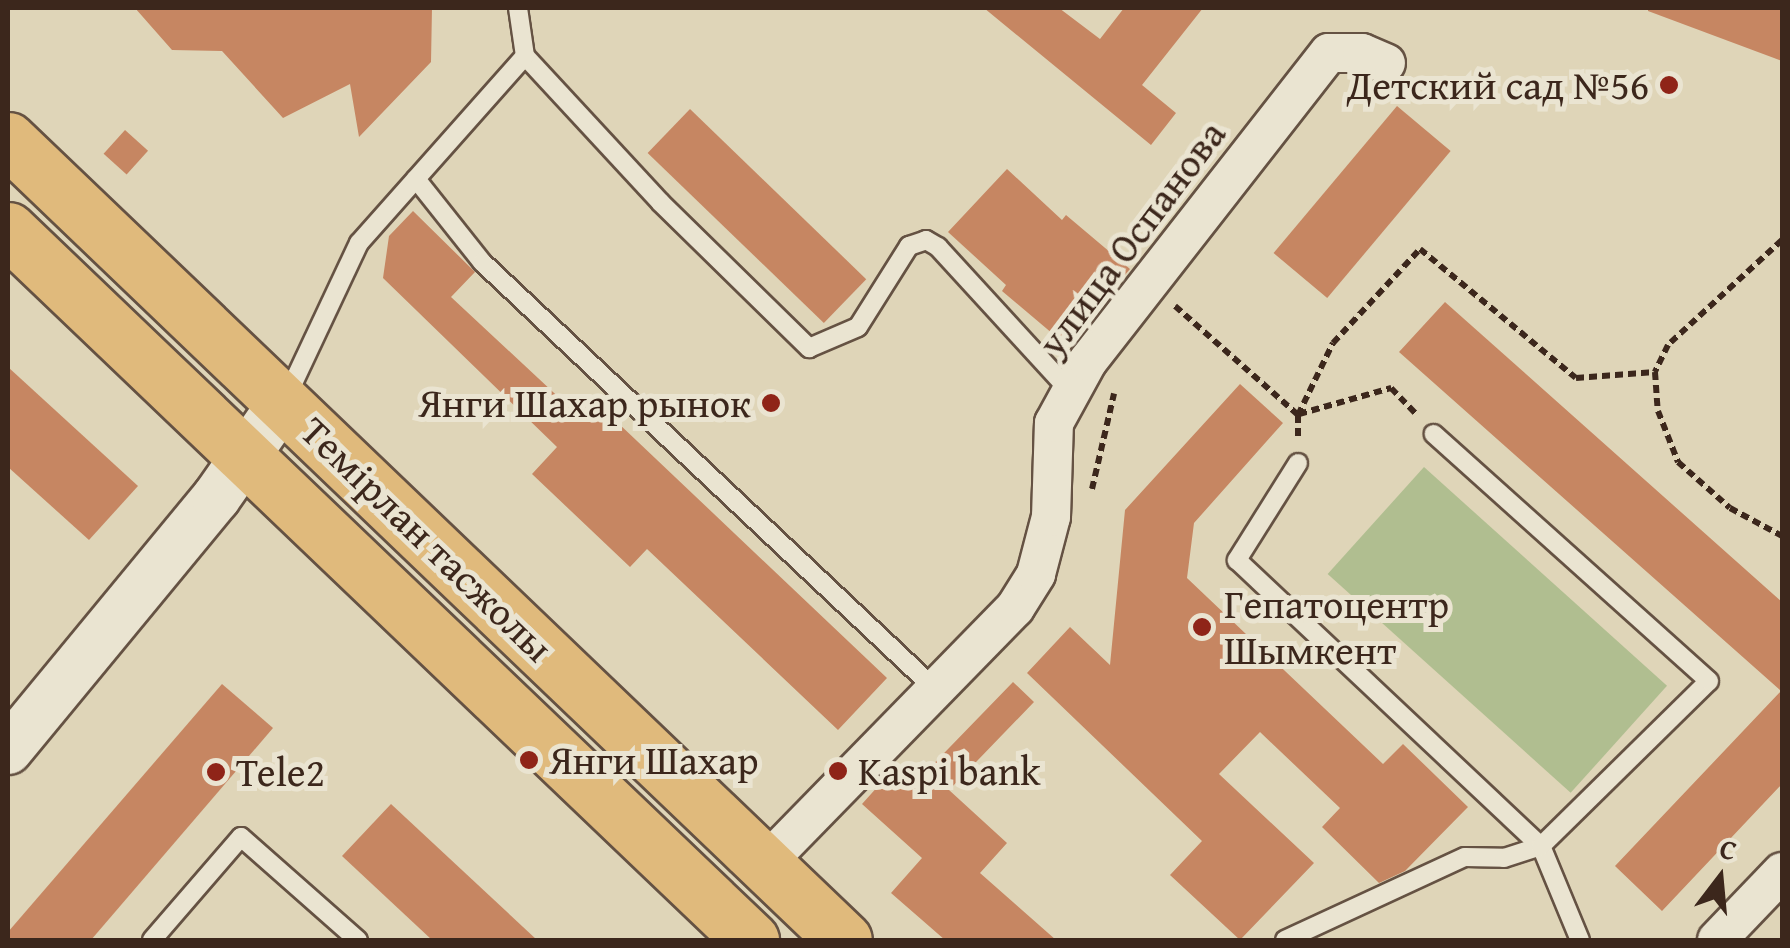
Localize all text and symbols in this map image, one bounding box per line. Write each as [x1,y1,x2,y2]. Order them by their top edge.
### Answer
place label: Детский сад №56 [1347,61,1649,109]
marker: Детский сад №56 [1658,74,1680,96]
street label: улица Оспанова [1027,111,1235,365]
place label: Янги Шахар рынок [418,379,751,427]
marker: Янги Шахар рынок [760,392,782,414]
street label: Темірлан тасжолы [291,407,563,671]
place label: Гепатоцентр Шымкент [1224,580,1449,674]
marker: Гепатоцентр Шымкент [1189,614,1215,640]
place label: Янги Шахар [549,736,759,784]
place label: Kaspi bank [858,747,1040,795]
place label: Tele2 [236,748,325,796]
marker: Янги Шахар [518,749,540,771]
marker: Kaspi bank [827,760,849,782]
marker: Tele2 [205,761,227,783]
text: С [1715,827,1742,871]
north arrow [1670,828,1770,928]

